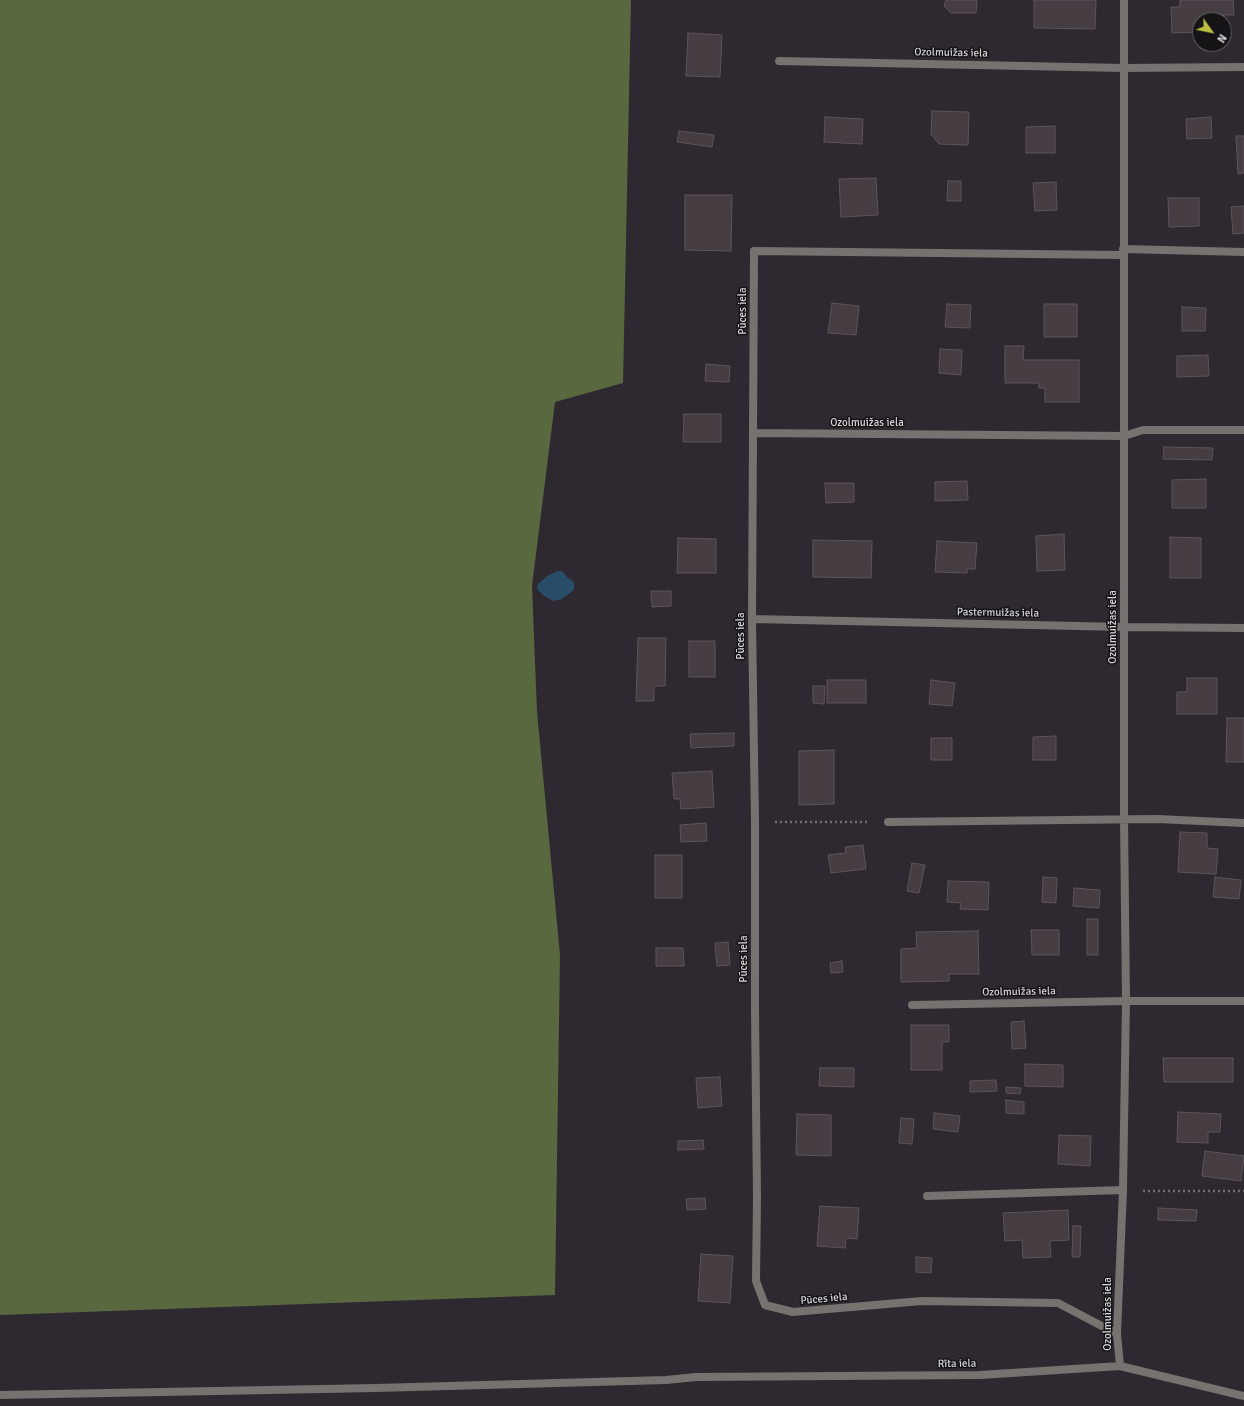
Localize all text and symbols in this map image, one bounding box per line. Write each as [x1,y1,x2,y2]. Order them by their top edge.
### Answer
north arrow [1192,12,1232,52]
text: N [1214,32,1229,45]
street label: Ozolmuižas iela [914,46,988,60]
street label: Pūces iela [736,287,750,335]
street label: Ozolmuižas iela [830,416,904,430]
street label: Ozolmuižas iela [1106,590,1120,664]
street label: Pastermuižas iela [957,606,1039,620]
street label: Pūces iela [734,612,748,660]
street label: Pūces iela [737,935,751,983]
street label: Ozolmuižas iela [982,985,1056,999]
street label: Ozolmuižas iela [1101,1277,1115,1351]
street label: Pūces iela [800,1290,848,1308]
street label: Rīta iela [938,1357,976,1371]

